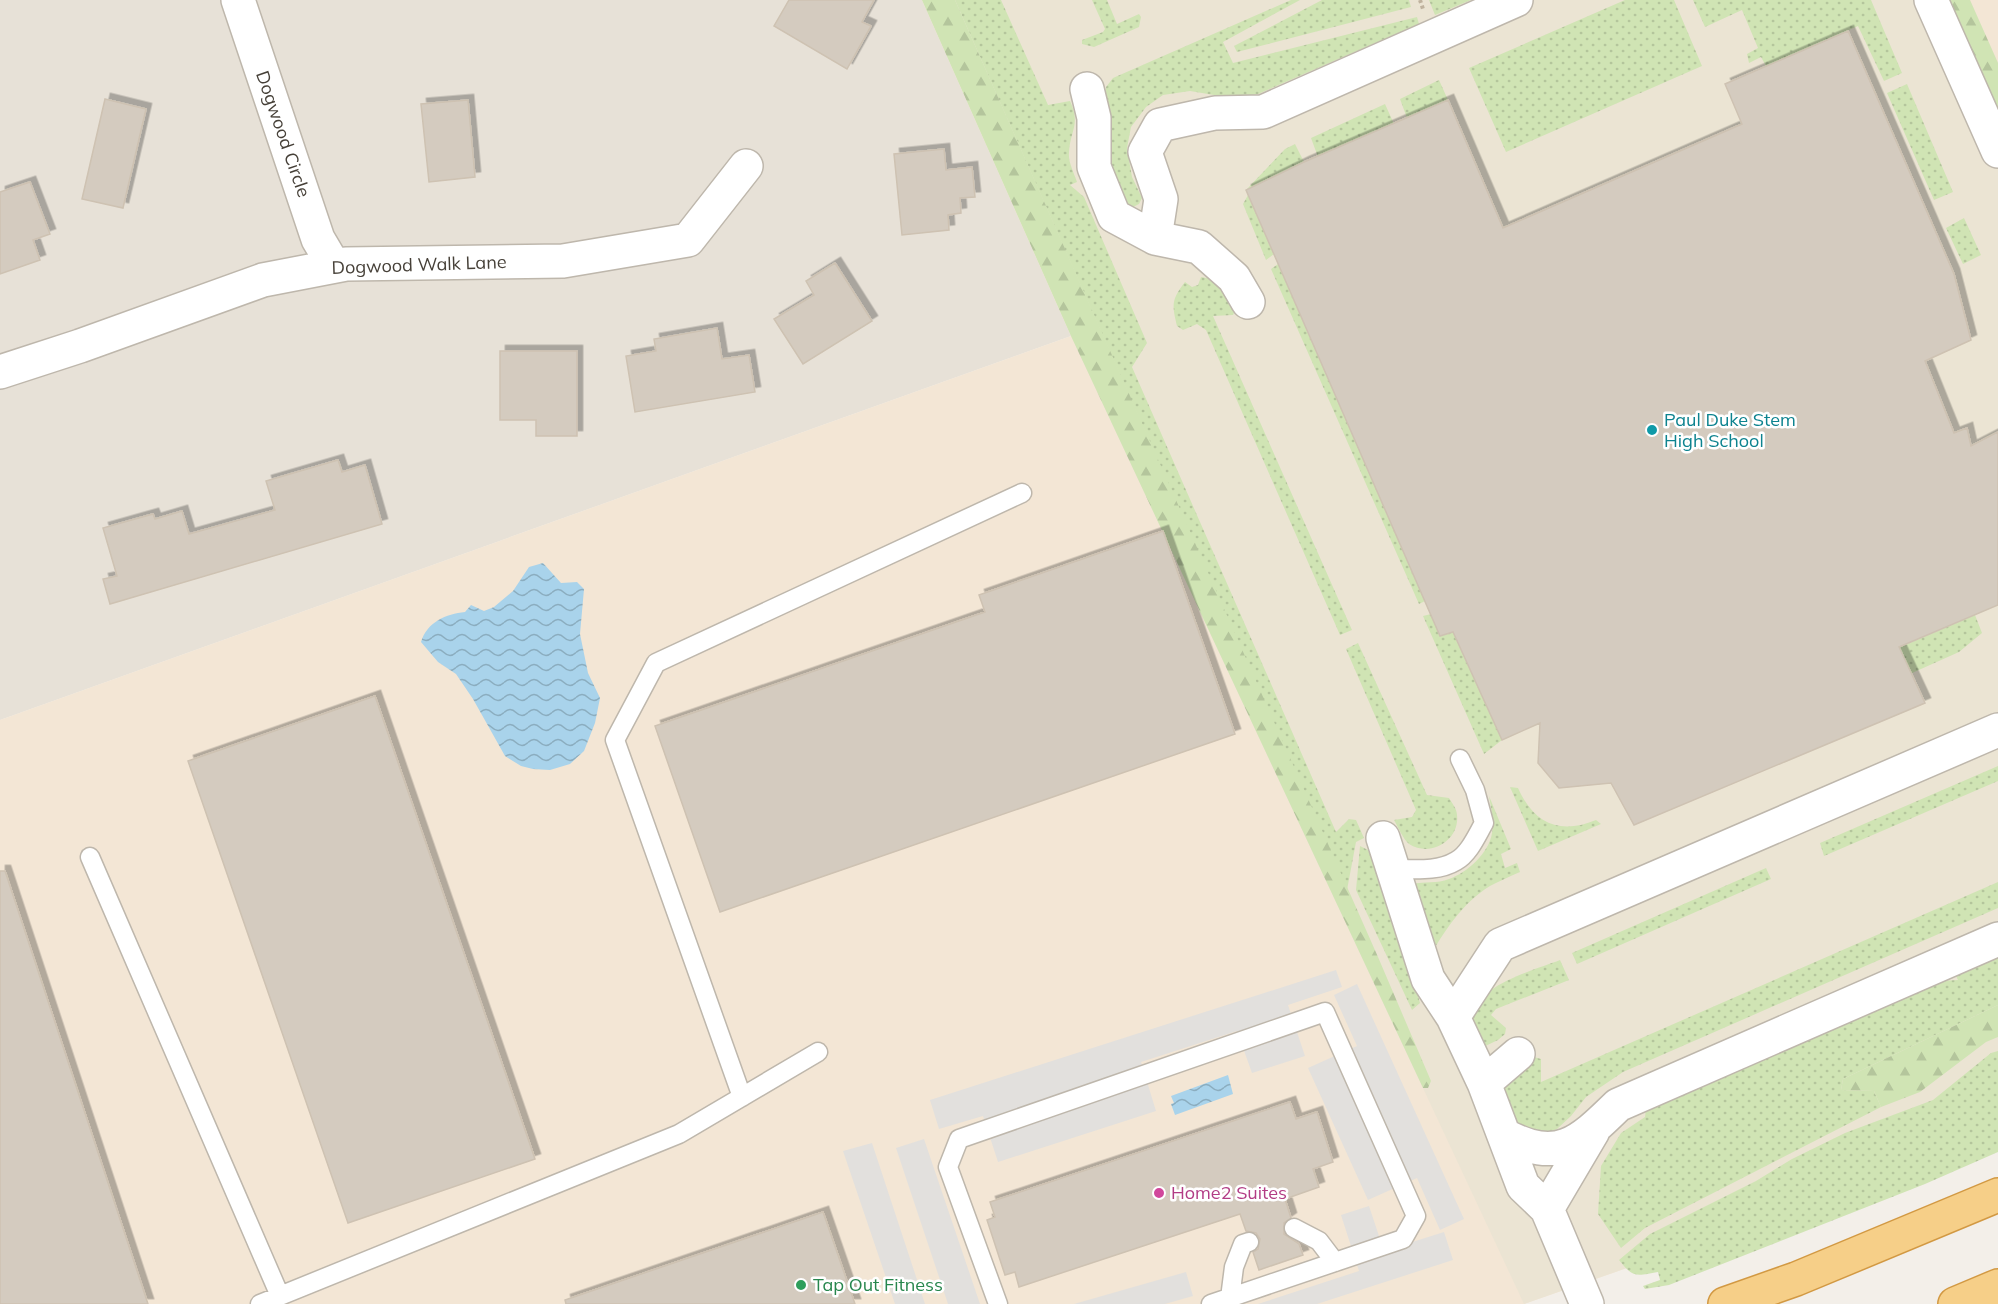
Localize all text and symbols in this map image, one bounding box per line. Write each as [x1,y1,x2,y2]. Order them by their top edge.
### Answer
street label: Dogwood Circle [251,68,316,200]
street label: Dogwood Walk Lane [331,250,507,279]
place label: Paul Duke Stem High School [1664,408,1796,452]
marker: Paul Duke Stem High School [1645,423,1659,437]
place label: Home2 Suites [1171,1181,1287,1204]
marker: Home2 Suites [1152,1186,1166,1200]
place label: Tap Out Fitness [813,1273,943,1296]
marker: Tap Out Fitness [794,1278,808,1292]

